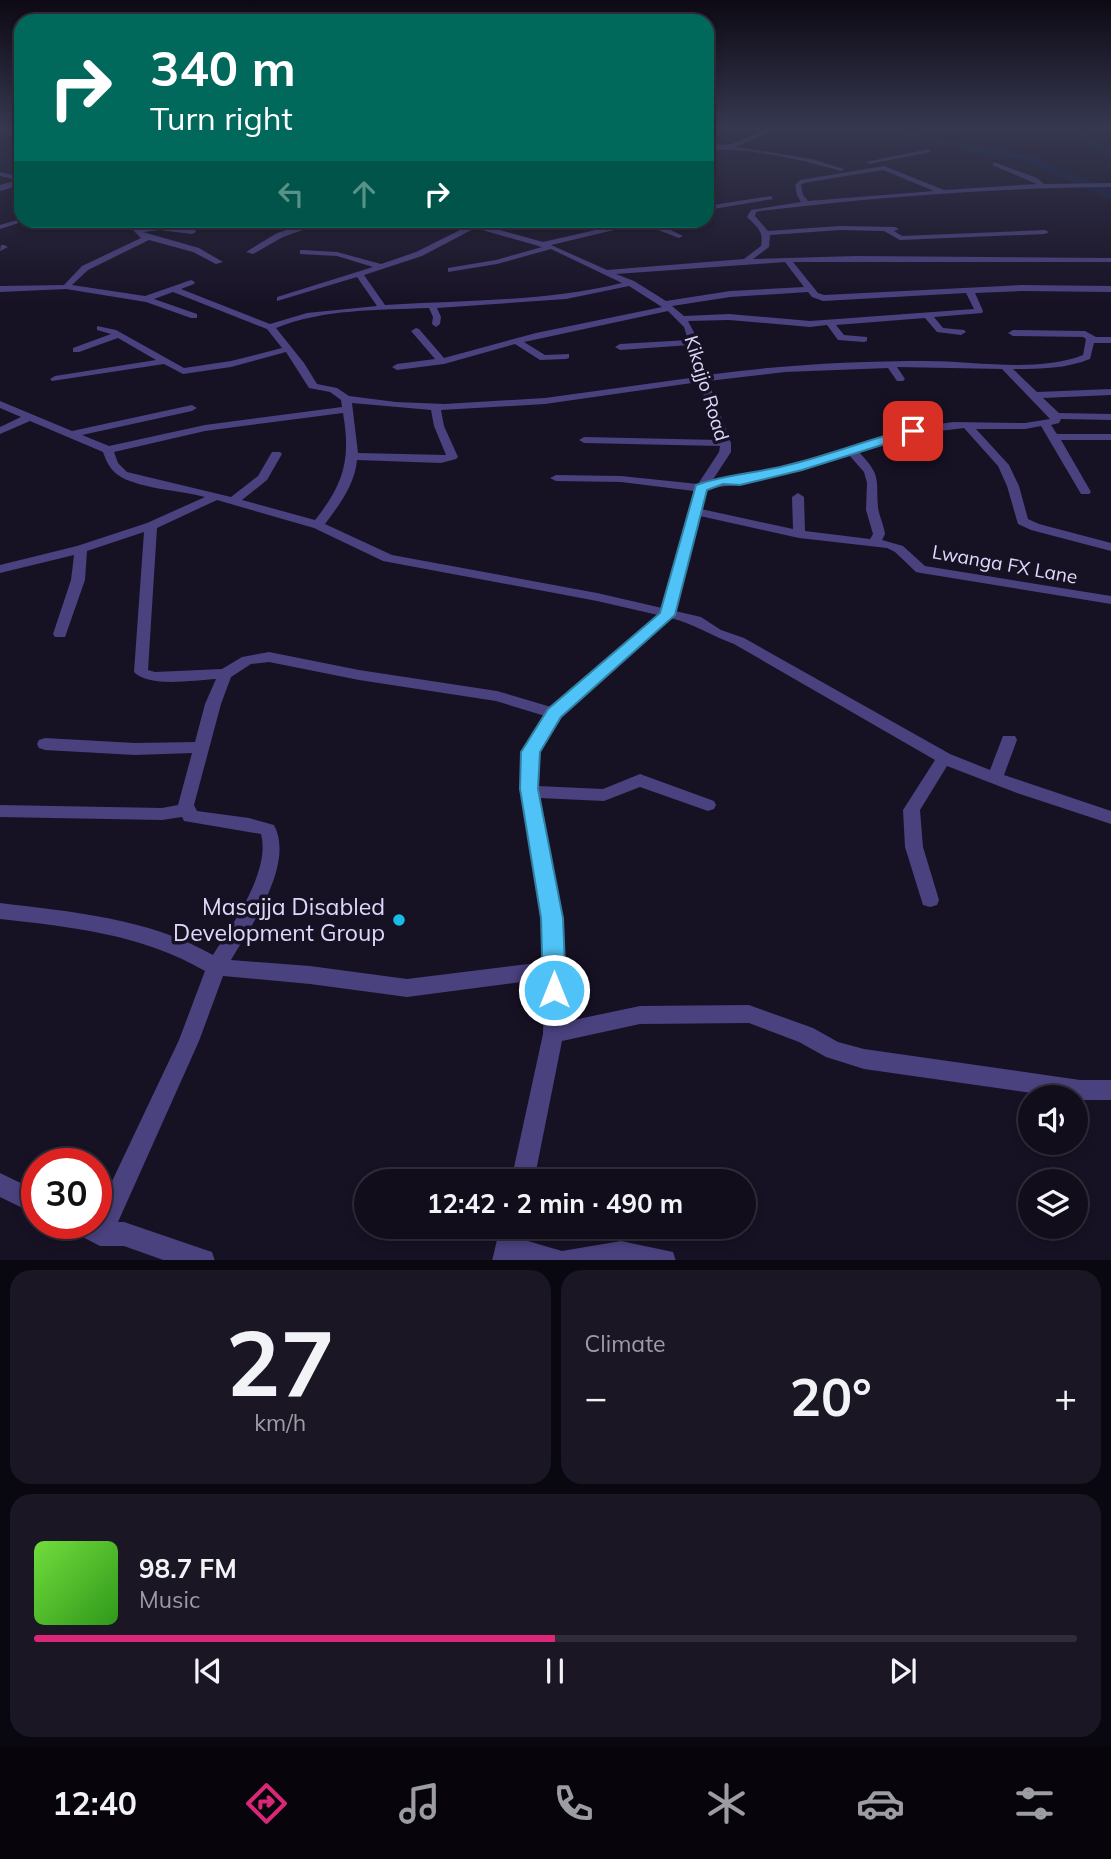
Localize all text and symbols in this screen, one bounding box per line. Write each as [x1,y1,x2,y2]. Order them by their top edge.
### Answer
text: 340 m [150,37,296,98]
icon: right [35,42,126,133]
text: Turn right [150,98,293,138]
icon: left [272,175,310,213]
icon: ahead [345,175,383,213]
icon: right [418,175,456,213]
street label: Kikajjo Road [680,332,734,444]
pin [883,401,943,461]
icon: arrive [894,412,932,450]
street label: Lwanga FX Lane [930,539,1080,589]
place label: Masajja Disabled Development Group [173,892,385,947]
marker: Masajja Disabled Development Group [391,912,407,928]
position arrow [517,953,591,1027]
map controls [1018,1085,1088,1239]
button: sound [1018,1085,1088,1155]
speed limit sign: 30 [21,1148,112,1239]
button: layers [1018,1169,1088,1239]
text: 12:42 · 2 min · 490 m [427,1187,683,1220]
text: 27 [226,1305,335,1419]
text: Climate [585,1329,666,1358]
text: 20° [790,1364,872,1429]
text: − [585,1373,607,1421]
text: + [1054,1373,1077,1421]
text: km/h [254,1408,306,1437]
text: 98.7 FM [139,1552,237,1585]
text: Music [139,1585,200,1614]
icon: previous [189,1652,227,1690]
icon: pause [536,1652,574,1690]
icon: next [884,1652,922,1690]
icon: directions [242,1779,291,1828]
icon: music [395,1779,444,1828]
icon: phone [549,1779,598,1828]
icon: climate [702,1779,751,1828]
icon: car [856,1779,905,1828]
icon: filters [1010,1779,1059,1828]
text: 12:40 [52,1783,137,1823]

